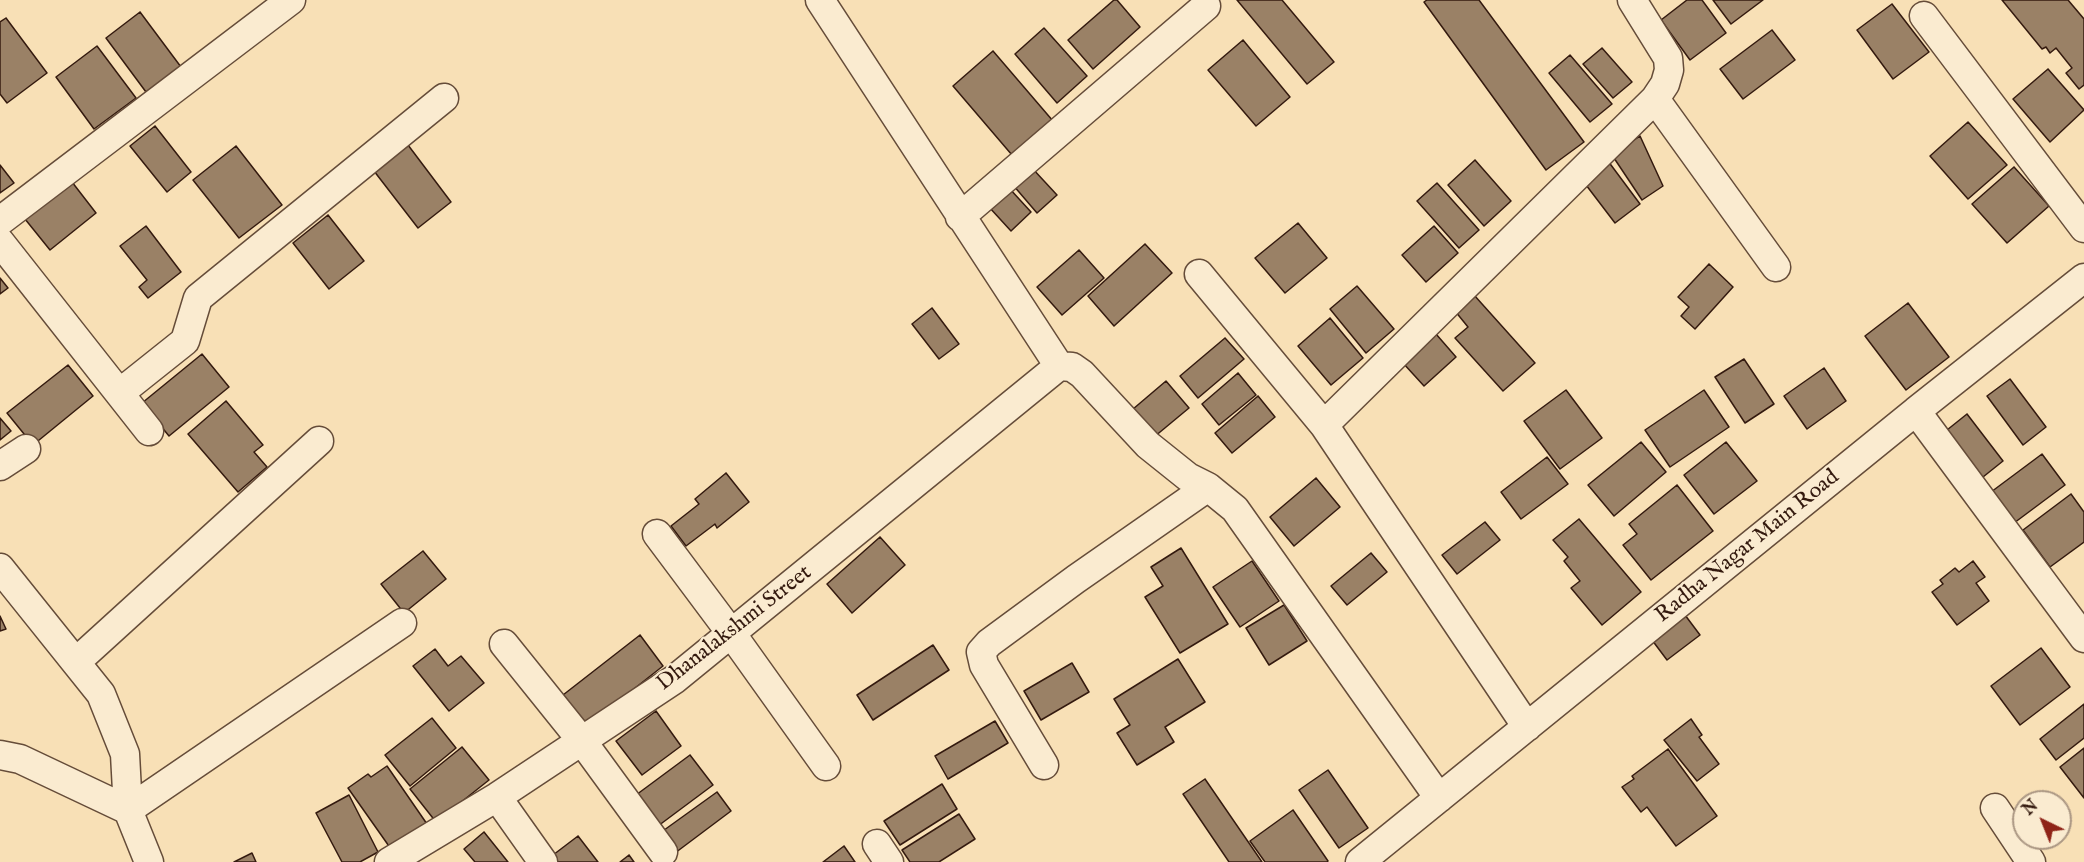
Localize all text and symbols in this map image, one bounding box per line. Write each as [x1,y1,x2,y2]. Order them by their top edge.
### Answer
street label: Radha Nagar Main Road [1651,465,1845,629]
street label: Dhanalakshmi Street [652,560,818,698]
north arrow [2012,790,2072,850]
text: N [2019,796,2043,820]

